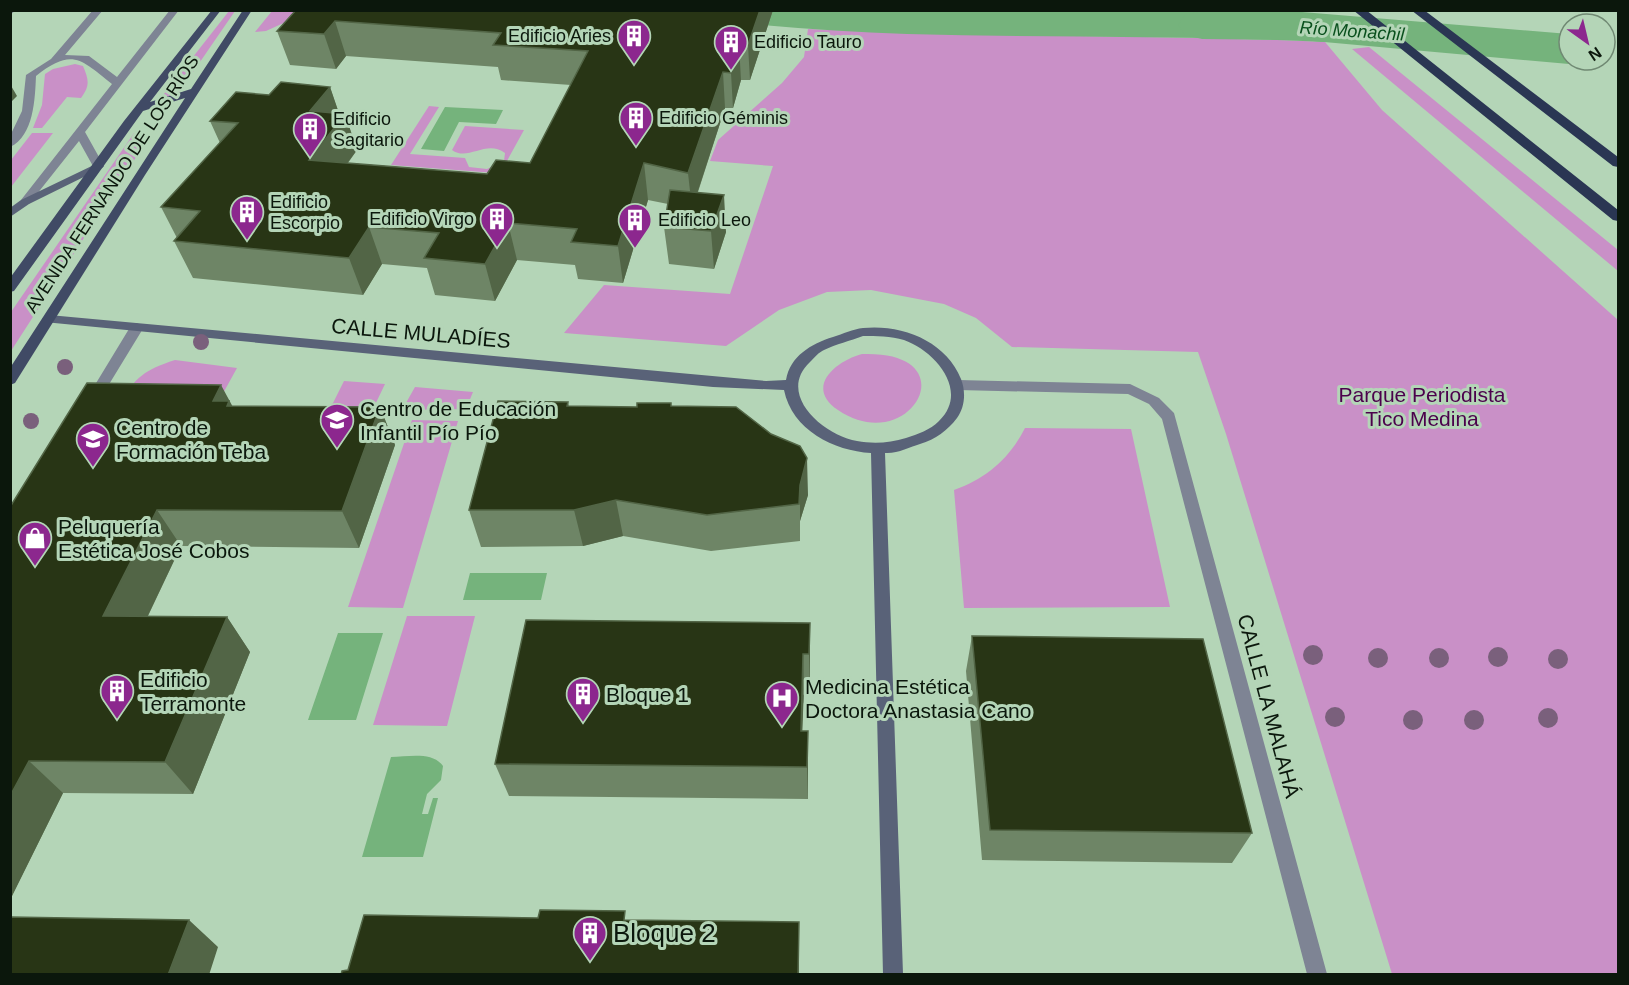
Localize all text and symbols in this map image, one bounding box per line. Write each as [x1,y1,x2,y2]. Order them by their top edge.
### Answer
north arrow [1557,12,1617,72]
water label: Río Monachil [1299,17,1406,45]
building icon: Edificio Aries [616,18,652,65]
building icon: Edificio Tauro [713,24,749,71]
place label: Edificio Aries [508,26,611,46]
place label: Edificio Tauro [754,32,862,52]
text: N [1586,44,1605,64]
street label: AVENIDA FERNANDO DE LOS RÍOS [21,52,203,316]
building icon: Edificio Géminis [618,100,654,147]
place label: Edificio Géminis [659,108,788,128]
place label: Edificio Sagitario [333,109,404,150]
building icon: Edificio Sagitario [292,111,328,158]
place label: Edificio Escorpio [270,192,340,233]
building icon: Edificio Escorpio [229,194,265,241]
building icon: Edificio Virgo [479,201,515,248]
building icon: Edificio Leo [617,202,653,249]
place label: Edificio Virgo [369,209,474,229]
place label: Edificio Leo [658,210,751,230]
street label: CALLE MULADÍES [330,314,512,352]
park label: Parque Periodista Tico Medina [1339,383,1506,430]
place label: Centro de Educación Infantil Pío Pío [360,397,556,444]
school or university icon: Centro de Educación Infantil Pío Pío [319,402,355,449]
place label: Centro de Formación Teba [116,416,267,463]
school or university icon: Centro de Formación Teba [75,421,111,468]
place label: Peluquería Estética José Cobos [58,515,249,562]
shop icon: Peluquería Estética José Cobos [17,520,53,567]
street label: CALLE LA MALAHÁ [1233,612,1305,800]
place label: Edificio Terramonte [140,668,246,715]
building icon: Edificio Terramonte [99,673,135,720]
place label: Medicina Estética Doctora Anastasia Cano [805,675,1031,722]
building icon: Bloque 1 [565,676,601,723]
hospital icon: Medicina Estética Doctora Anastasia Cano [764,680,800,727]
place label: Bloque 1 [606,683,689,706]
building icon: Bloque 2 [572,915,608,962]
place label: Bloque 2 [613,918,716,948]

